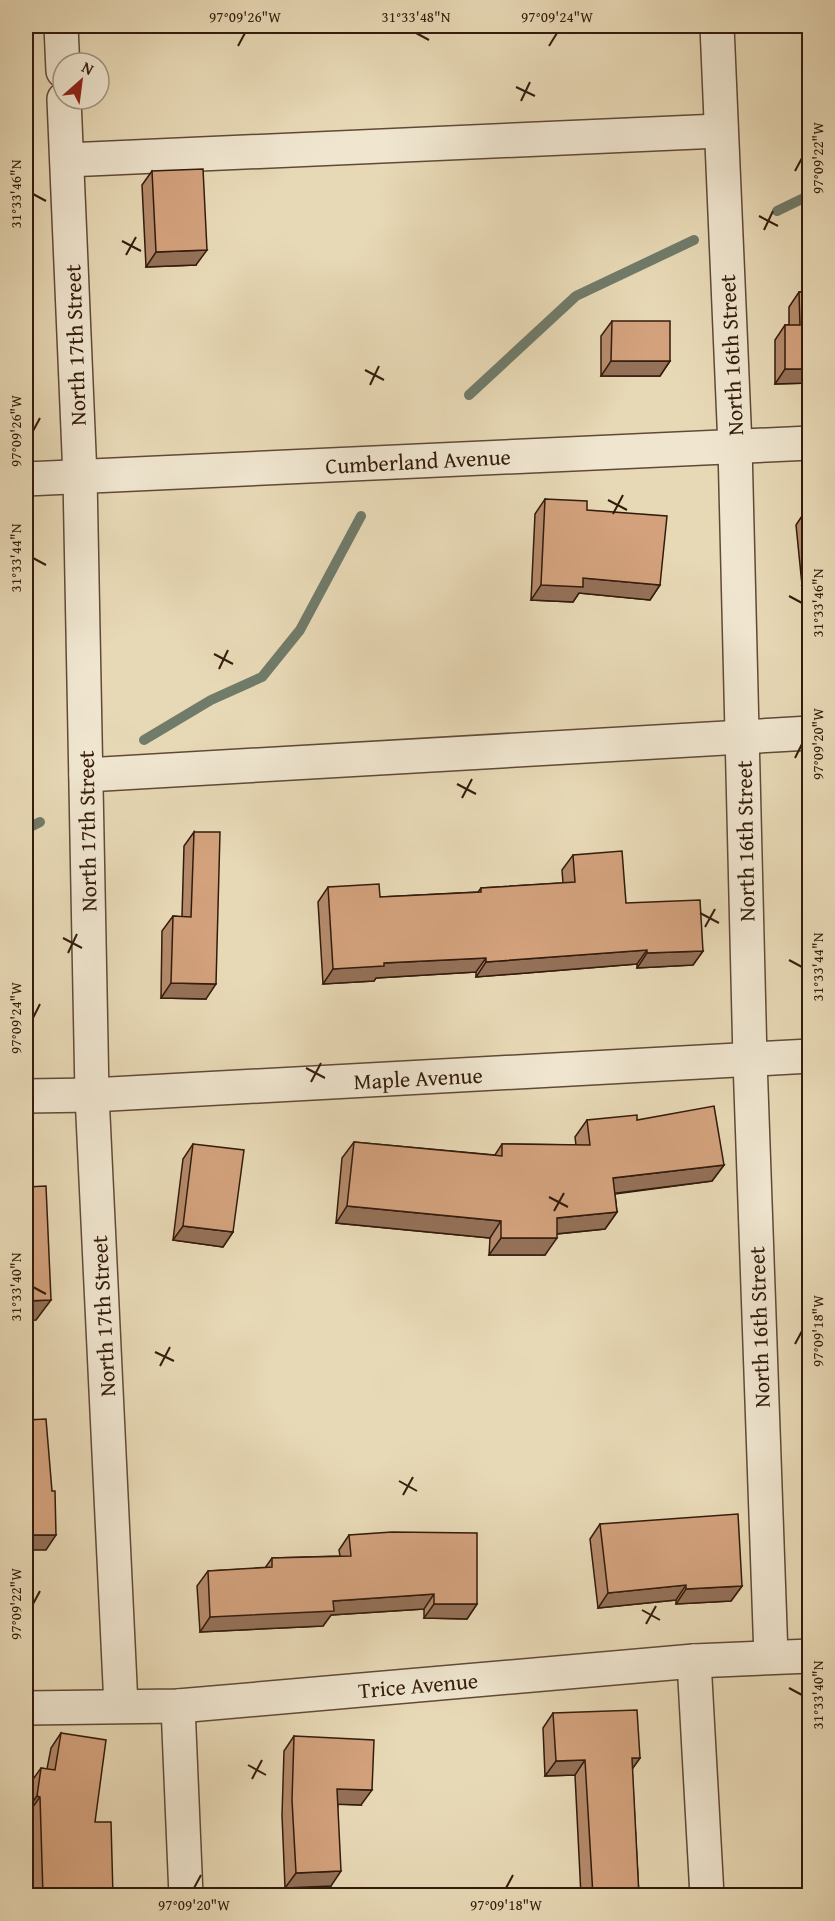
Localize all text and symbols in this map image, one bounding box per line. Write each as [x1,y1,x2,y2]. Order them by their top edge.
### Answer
text: 97°09'26"W [209,6,281,27]
text: 31°33'48"N [382,6,451,27]
text: 97°09'24"W [521,6,593,27]
north arrow [51,51,111,111]
text: N [78,55,99,81]
text: 97°09'22"W [807,122,828,194]
text: 31°33'46"N [5,159,26,228]
street label: North 17th Street [56,264,94,426]
street label: North 16th Street [711,273,751,436]
text: 97°09'26"W [5,395,26,467]
street label: Cumberland Avenue [324,440,512,482]
text: 31°33'44"N [5,523,26,592]
text: 31°33'46"N [807,568,828,637]
text: 97°09'20"W [807,708,828,780]
street label: North 17th Street [70,750,104,912]
street label: North 16th Street [728,760,762,922]
text: 31°33'44"N [807,932,828,1001]
text: 97°09'24"W [5,982,26,1054]
street label: Maple Avenue [353,1059,483,1097]
street label: North 17th Street [83,1234,123,1397]
street label: North 16th Street [740,1246,778,1408]
text: 31°33'40"N [5,1252,26,1321]
text: 97°09'18"W [807,1295,828,1367]
text: 97°09'22"W [5,1568,26,1640]
text: 31°33'40"N [807,1660,828,1729]
street label: Trice Avenue [357,1664,479,1706]
text: 97°09'20"W [158,1894,230,1915]
text: 97°09'18"W [470,1894,542,1915]

